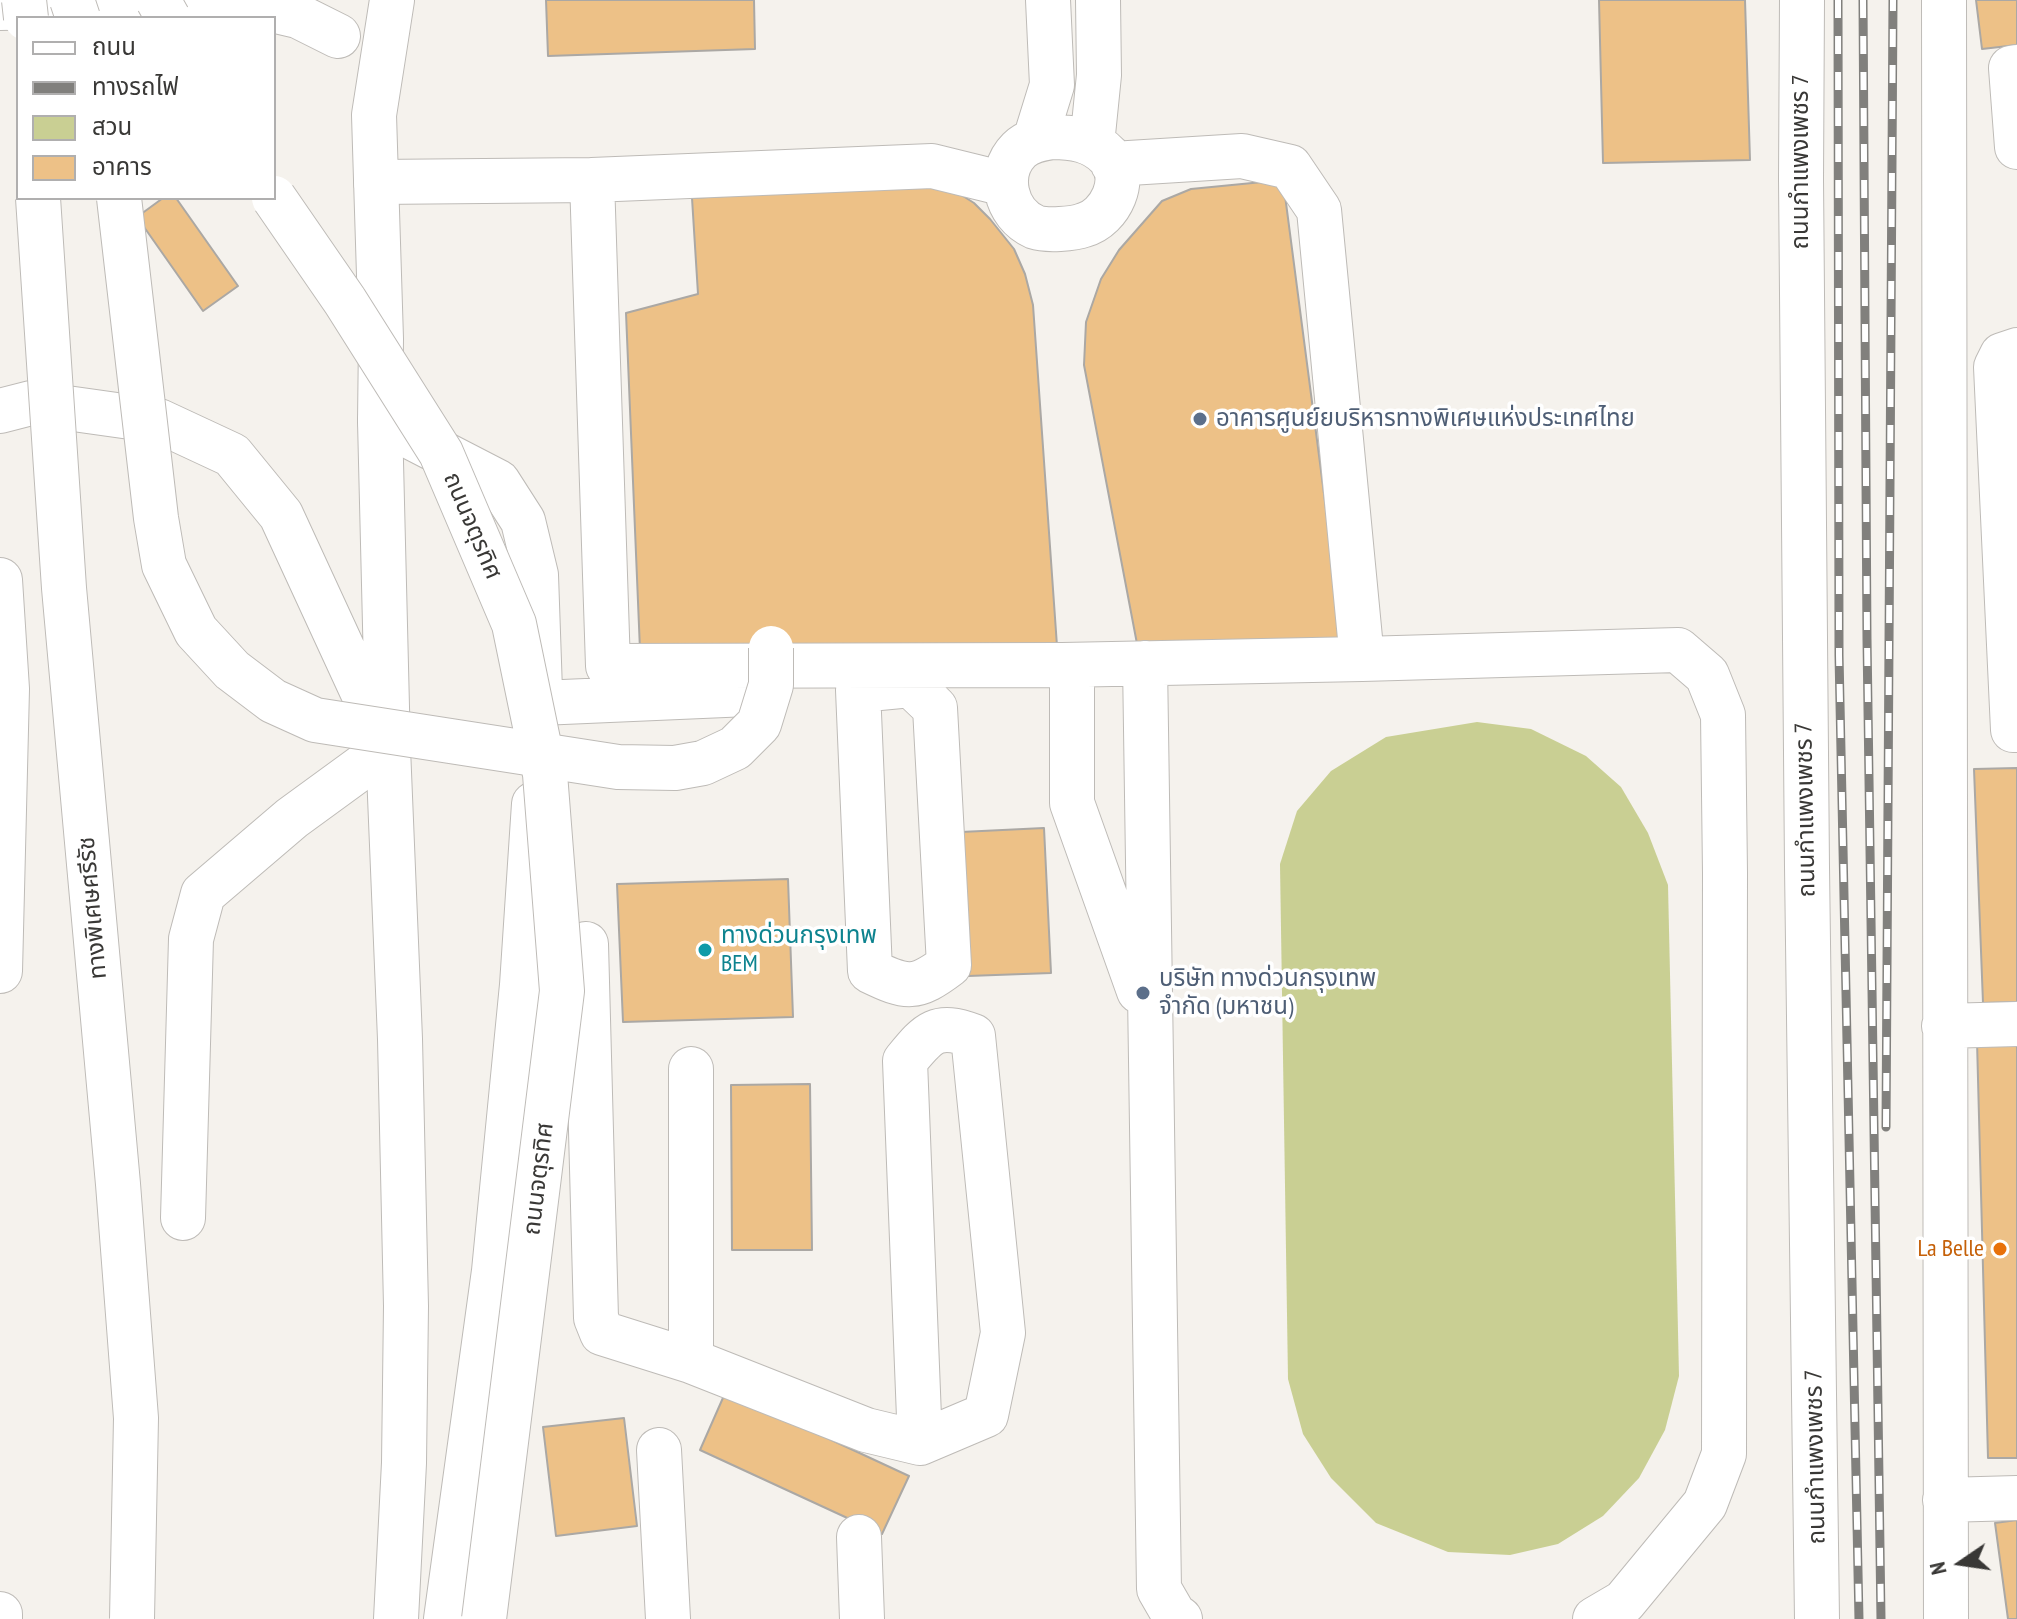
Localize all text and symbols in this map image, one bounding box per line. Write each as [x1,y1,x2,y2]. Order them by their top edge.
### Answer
legend [16,16,276,200]
text: ถนน [92,31,136,62]
text: ทางรถไฟ [92,71,179,102]
street label: ถนนกำแพงเพชร 7 [1787,75,1815,249]
text: สวน [92,111,132,142]
text: อาคาร [92,151,152,182]
place label: อาคารศูนย์ยบริหารทางพิเศษแห่งประเทศไทย [1216,405,1635,433]
marker: อาคารศูนย์ยบริหารทางพิเศษแห่งประเทศไทย [1191,410,1209,428]
street label: ถนนจตุรทิศ [437,468,507,584]
street label: ถนนกำแพงเพชร 7 [1790,722,1822,898]
street label: ทางพิเศษศรีรัช [72,836,114,980]
place label: ทางด่วนกรุงเทพ BEM [721,922,877,978]
marker: ทางด่วนกรุงเทพ BEM [696,941,714,959]
place label: บริษัท ทางด่วนกรุงเทพ จำกัด (มหาชน) [1159,965,1376,1021]
marker: บริษัท ทางด่วนกรุงเทพ จำกัด (มหาชน) [1134,984,1152,1002]
street label: ถนนจตุรทิศ [518,1121,560,1237]
place label: La Belle [1917,1235,1984,1263]
marker: La Belle [1991,1240,2009,1258]
street label: ถนนกำแพงเพชร 7 [1800,1369,1832,1545]
north arrow [1921,1523,2001,1603]
text: N [1923,1559,1953,1577]

